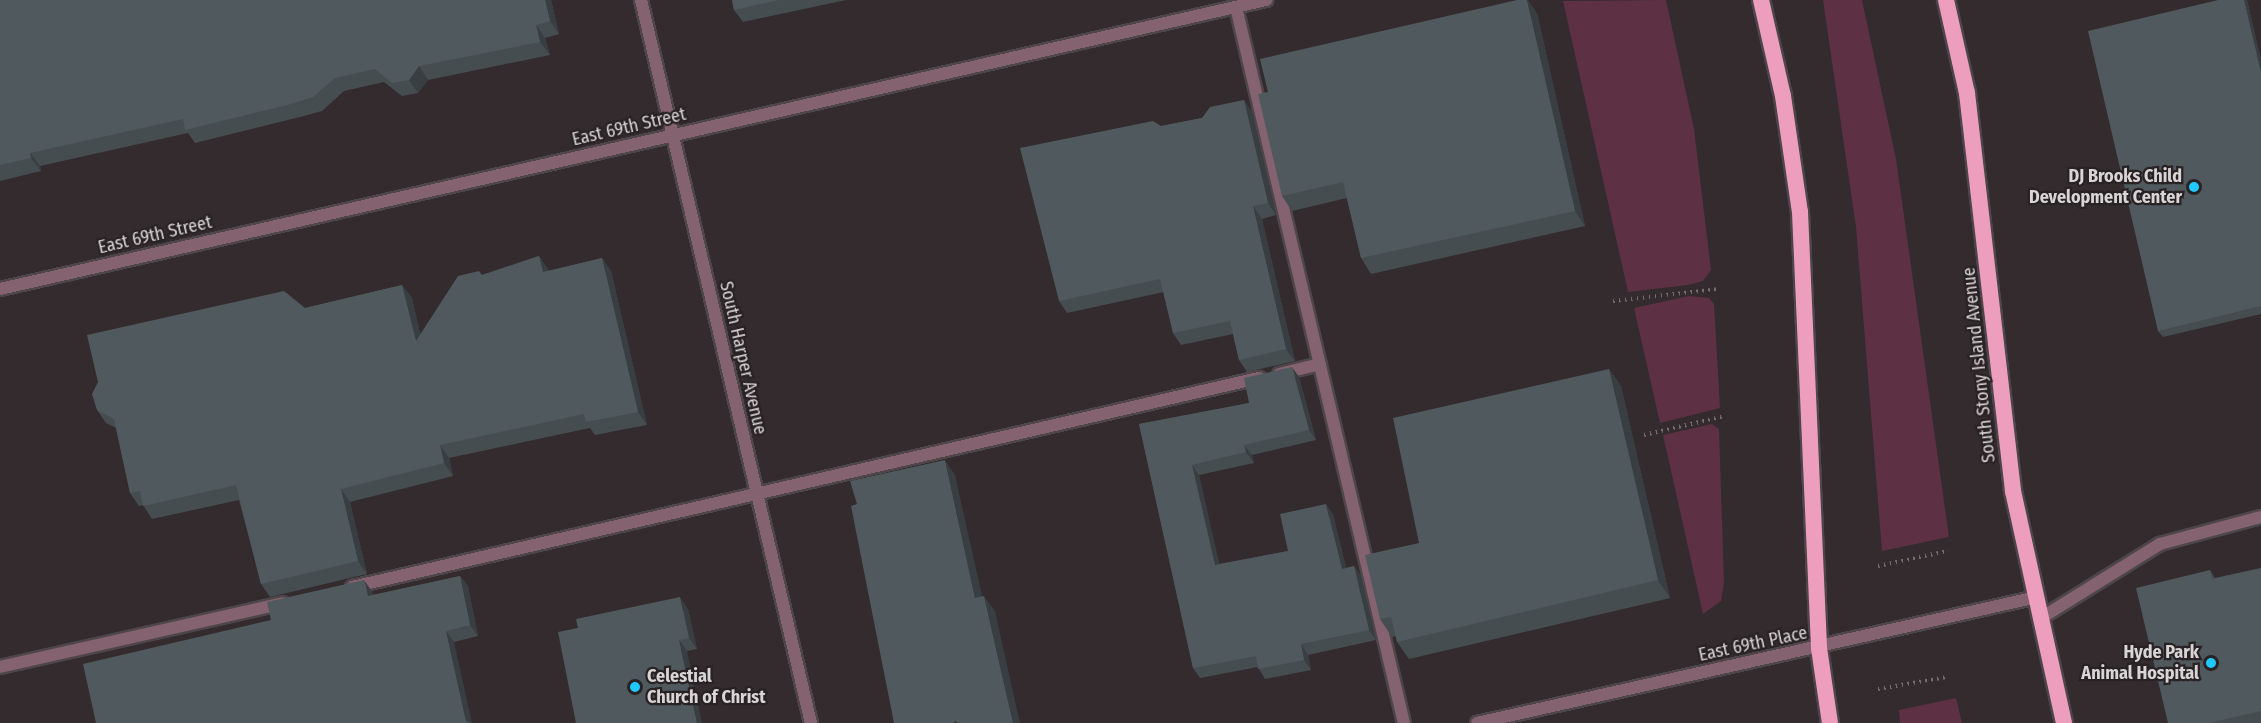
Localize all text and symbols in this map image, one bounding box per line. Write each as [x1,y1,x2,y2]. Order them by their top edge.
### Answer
street label: East 69th Street [570,103,688,151]
place label: DJ Brooks Child Development Center [2029,166,2182,208]
marker: DJ Brooks Child Development Center [2187,180,2201,194]
street label: East 69th Street [96,211,214,259]
street label: South Stony Island Avenue [1958,266,2000,464]
street label: South Harper Avenue [715,279,771,437]
street label: East 69th Place [1697,622,1809,666]
place label: Hyde Park Animal Hospital [2081,642,2199,684]
marker: Hyde Park Animal Hospital [2204,656,2218,670]
place label: Celestial Church of Christ [647,666,766,708]
marker: Celestial Church of Christ [628,680,642,694]

